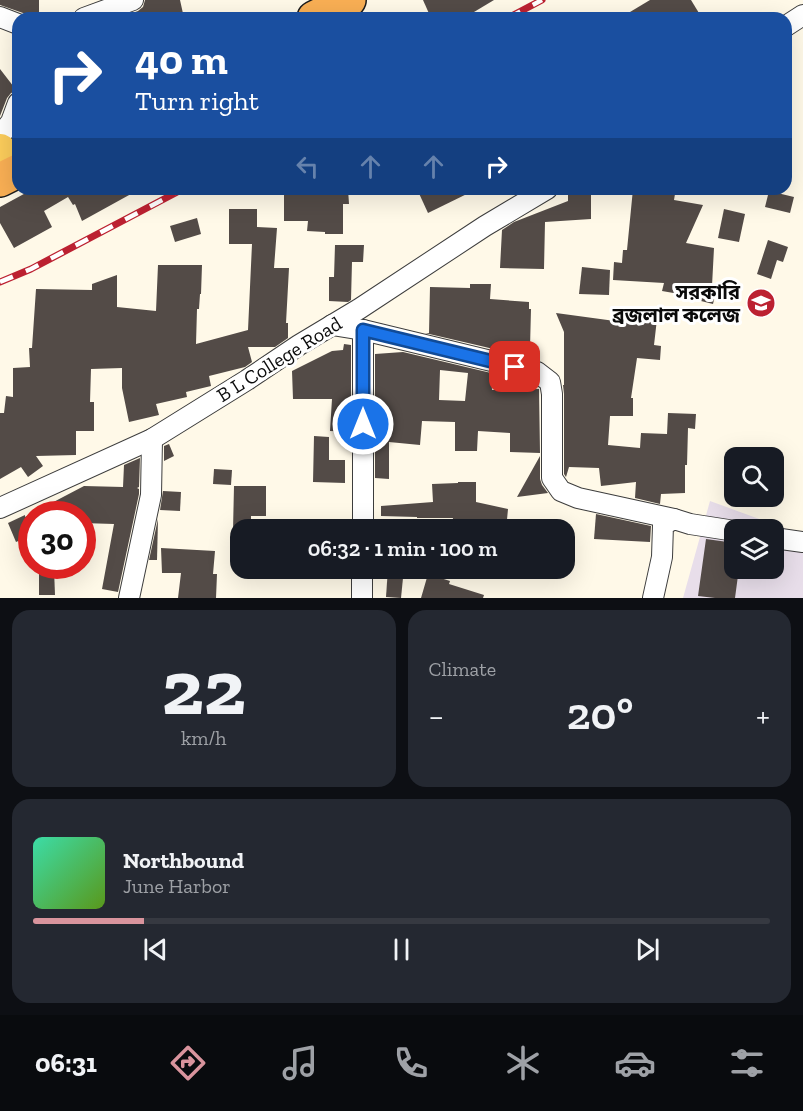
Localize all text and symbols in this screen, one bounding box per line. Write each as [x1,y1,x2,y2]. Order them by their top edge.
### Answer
text: 40 m [135,34,228,85]
icon: right [36,36,114,114]
text: Turn right [135,85,259,117]
icon: left [291,150,324,183]
icon: ahead [354,150,387,183]
icon: ahead [417,150,450,183]
icon: right [480,150,513,183]
place label: সরকারি ব্রজলাল কলেজ [612,280,741,327]
school or university icon: সরকারি ব্রজলাল কলেজ [745,287,777,319]
street label: B L College Road [212,311,346,407]
pin [489,341,540,392]
icon: arrive [498,350,531,383]
position arrow [331,392,395,456]
map controls [724,447,784,579]
button: search [724,447,784,507]
speed limit sign: 30 [18,501,96,579]
button: layers [724,519,784,579]
text: 06:32 · 1 min · 100 m [308,535,497,562]
text: 22 [162,640,246,734]
text: Climate [429,657,496,681]
text: 20° [567,687,633,741]
text: − [429,696,444,735]
text: + [756,696,770,735]
text: km/h [181,726,227,750]
text: Northbound [123,847,244,874]
text: June Harbor [123,874,231,898]
icon: previous [139,933,172,966]
icon: pause [385,933,418,966]
icon: next [631,933,664,966]
icon: directions [167,1042,209,1084]
icon: music [279,1042,321,1084]
icon: phone [390,1042,432,1084]
icon: climate [502,1042,544,1084]
icon: car [614,1042,656,1084]
icon: filters [726,1042,768,1084]
text: 06:31 [35,1047,97,1079]

